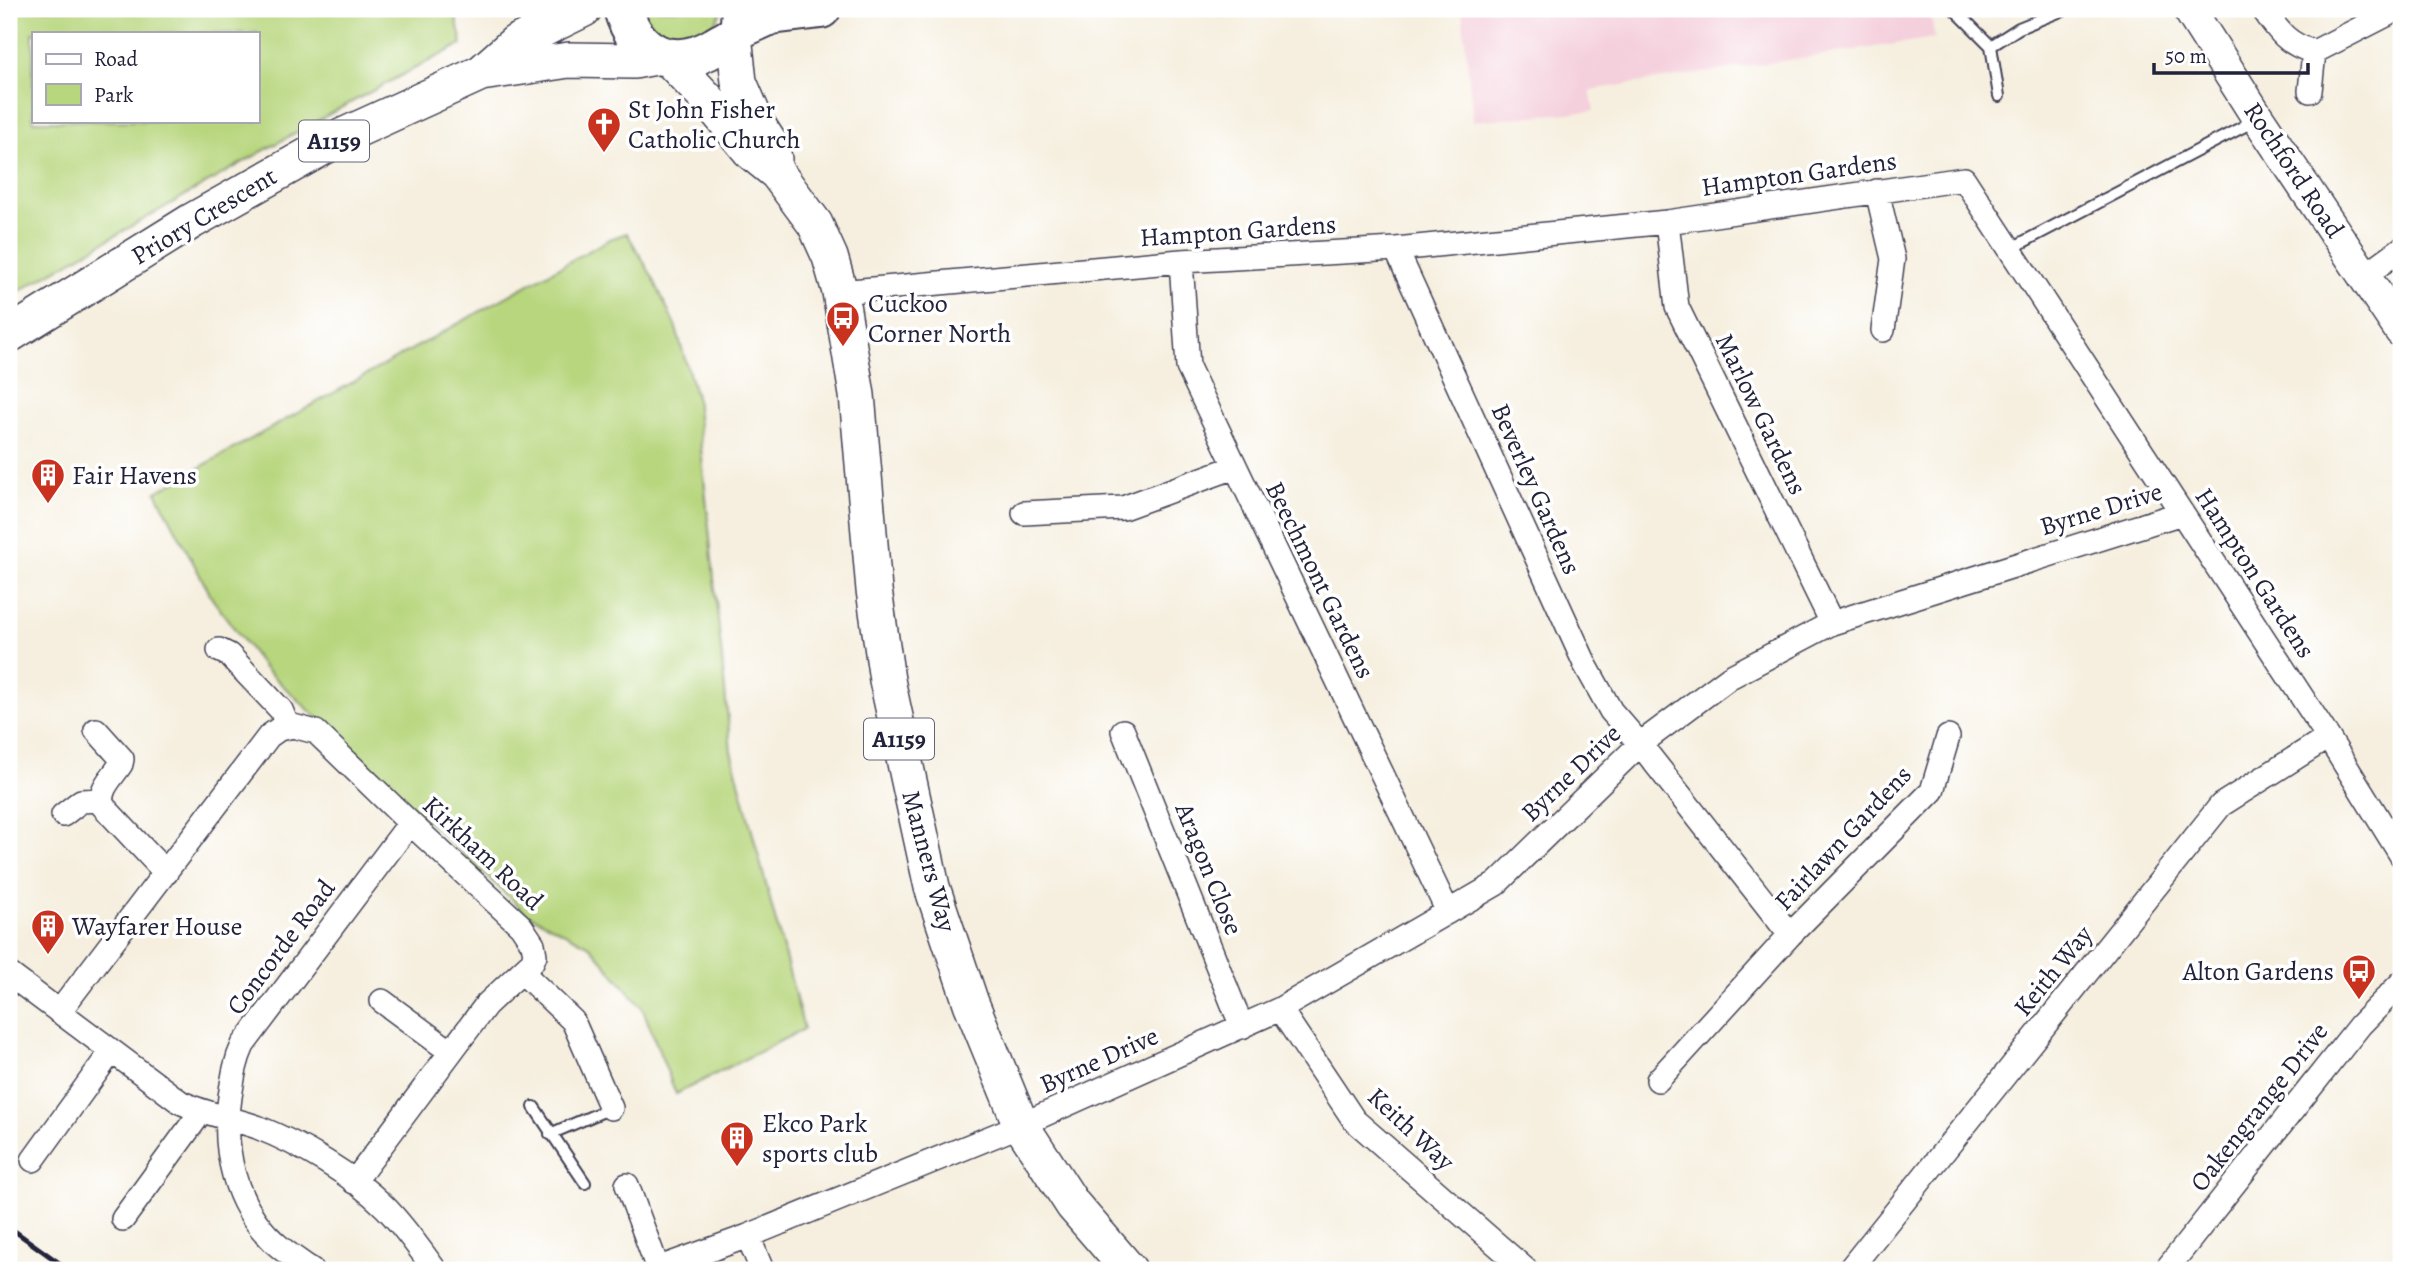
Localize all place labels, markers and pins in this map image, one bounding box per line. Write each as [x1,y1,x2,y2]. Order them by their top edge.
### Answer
place label: St John Fisher Catholic Church [628,92,801,157]
church icon: St John Fisher Catholic Church [585,105,623,154]
place label: Cuckoo Corner North [868,286,1011,351]
bus stop icon: Cuckoo Corner North [824,299,862,348]
building icon: Fair Havens [29,456,67,505]
place label: Fair Havens [72,458,197,493]
building icon: Wayfarer House [29,907,67,956]
place label: Wayfarer House [71,909,242,944]
bus stop icon: Alton Gardens [2340,952,2378,1001]
place label: Alton Gardens [2182,954,2334,989]
place label: Ekco Park sports club [762,1106,878,1171]
building icon: Ekco Park sports club [718,1119,756,1168]

